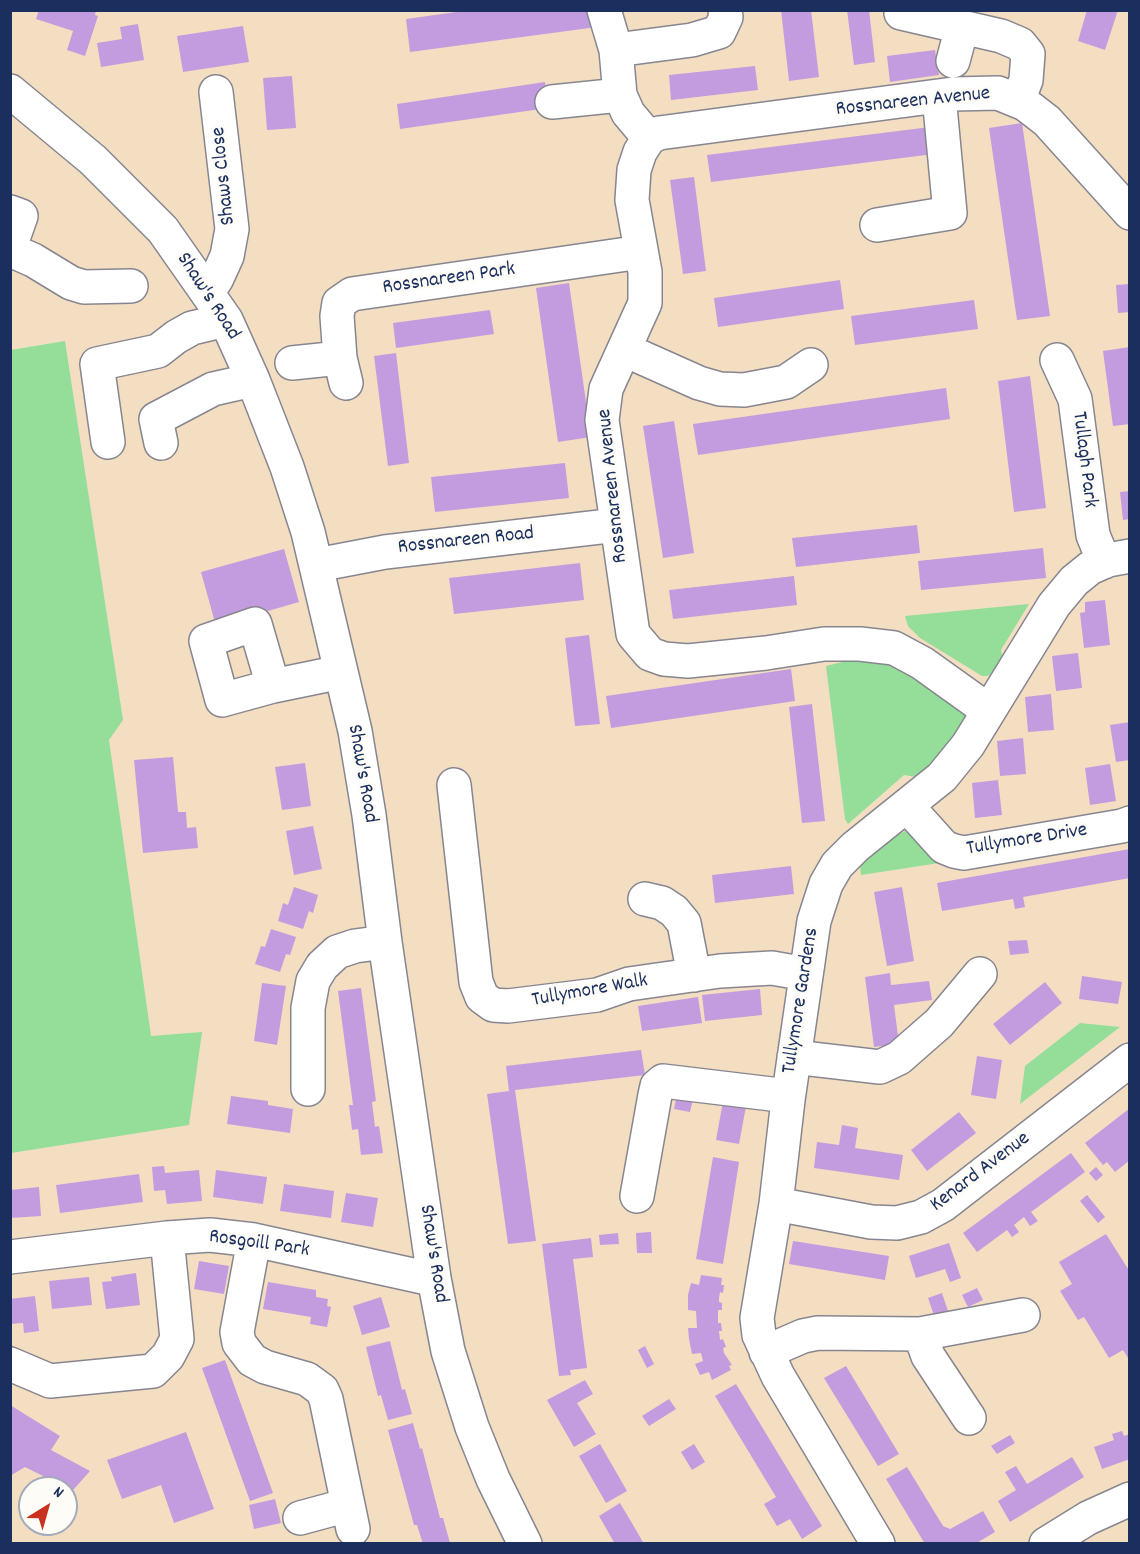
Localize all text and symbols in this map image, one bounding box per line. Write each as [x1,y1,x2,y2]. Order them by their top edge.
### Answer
street label: Rossnareen Avenue [835,82,991,124]
street label: Shaws Close [207,126,243,226]
street label: Shaw's Road [169,248,245,346]
street label: Rossnareen Park [381,258,517,302]
street label: Rossnareen Avenue [593,408,635,564]
street label: Tullagh Park [1065,410,1101,510]
street label: Rossnareen Road [397,522,535,562]
street label: Shaw's Road [340,723,382,825]
street label: Tullymore Drive [965,819,1089,863]
street label: Tullymore Gardens [778,926,826,1076]
street label: Tullymore Walk [530,969,650,1015]
street label: Kenard Avenue [926,1127,1036,1219]
street label: Shaw's Road [412,1203,452,1305]
street label: Rosgoill Park [207,1225,311,1265]
north arrow [18,1476,78,1536]
text: N [48,1481,68,1504]

